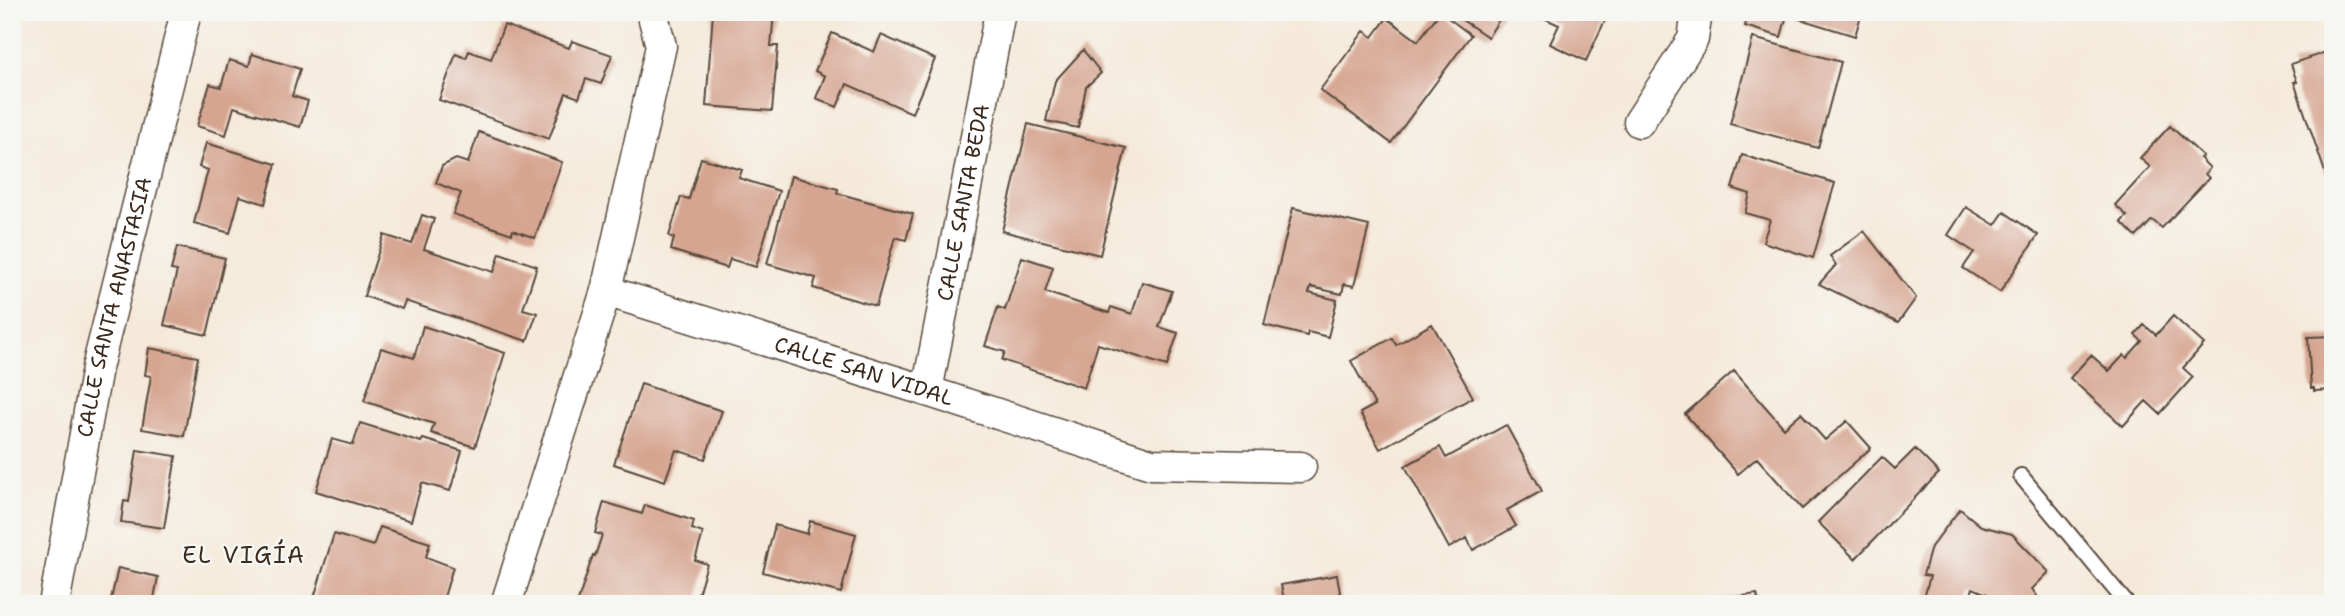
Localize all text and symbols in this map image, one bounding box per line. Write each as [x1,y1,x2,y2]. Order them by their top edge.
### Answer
street label: CALLE SANTA BEDA [931,102,996,303]
street label: CALLE SANTA ANASTASIA [71,174,158,440]
street label: CALLE SAN VIDAL [771,330,957,413]
district label: EL VIGÍA [182,539,306,570]

